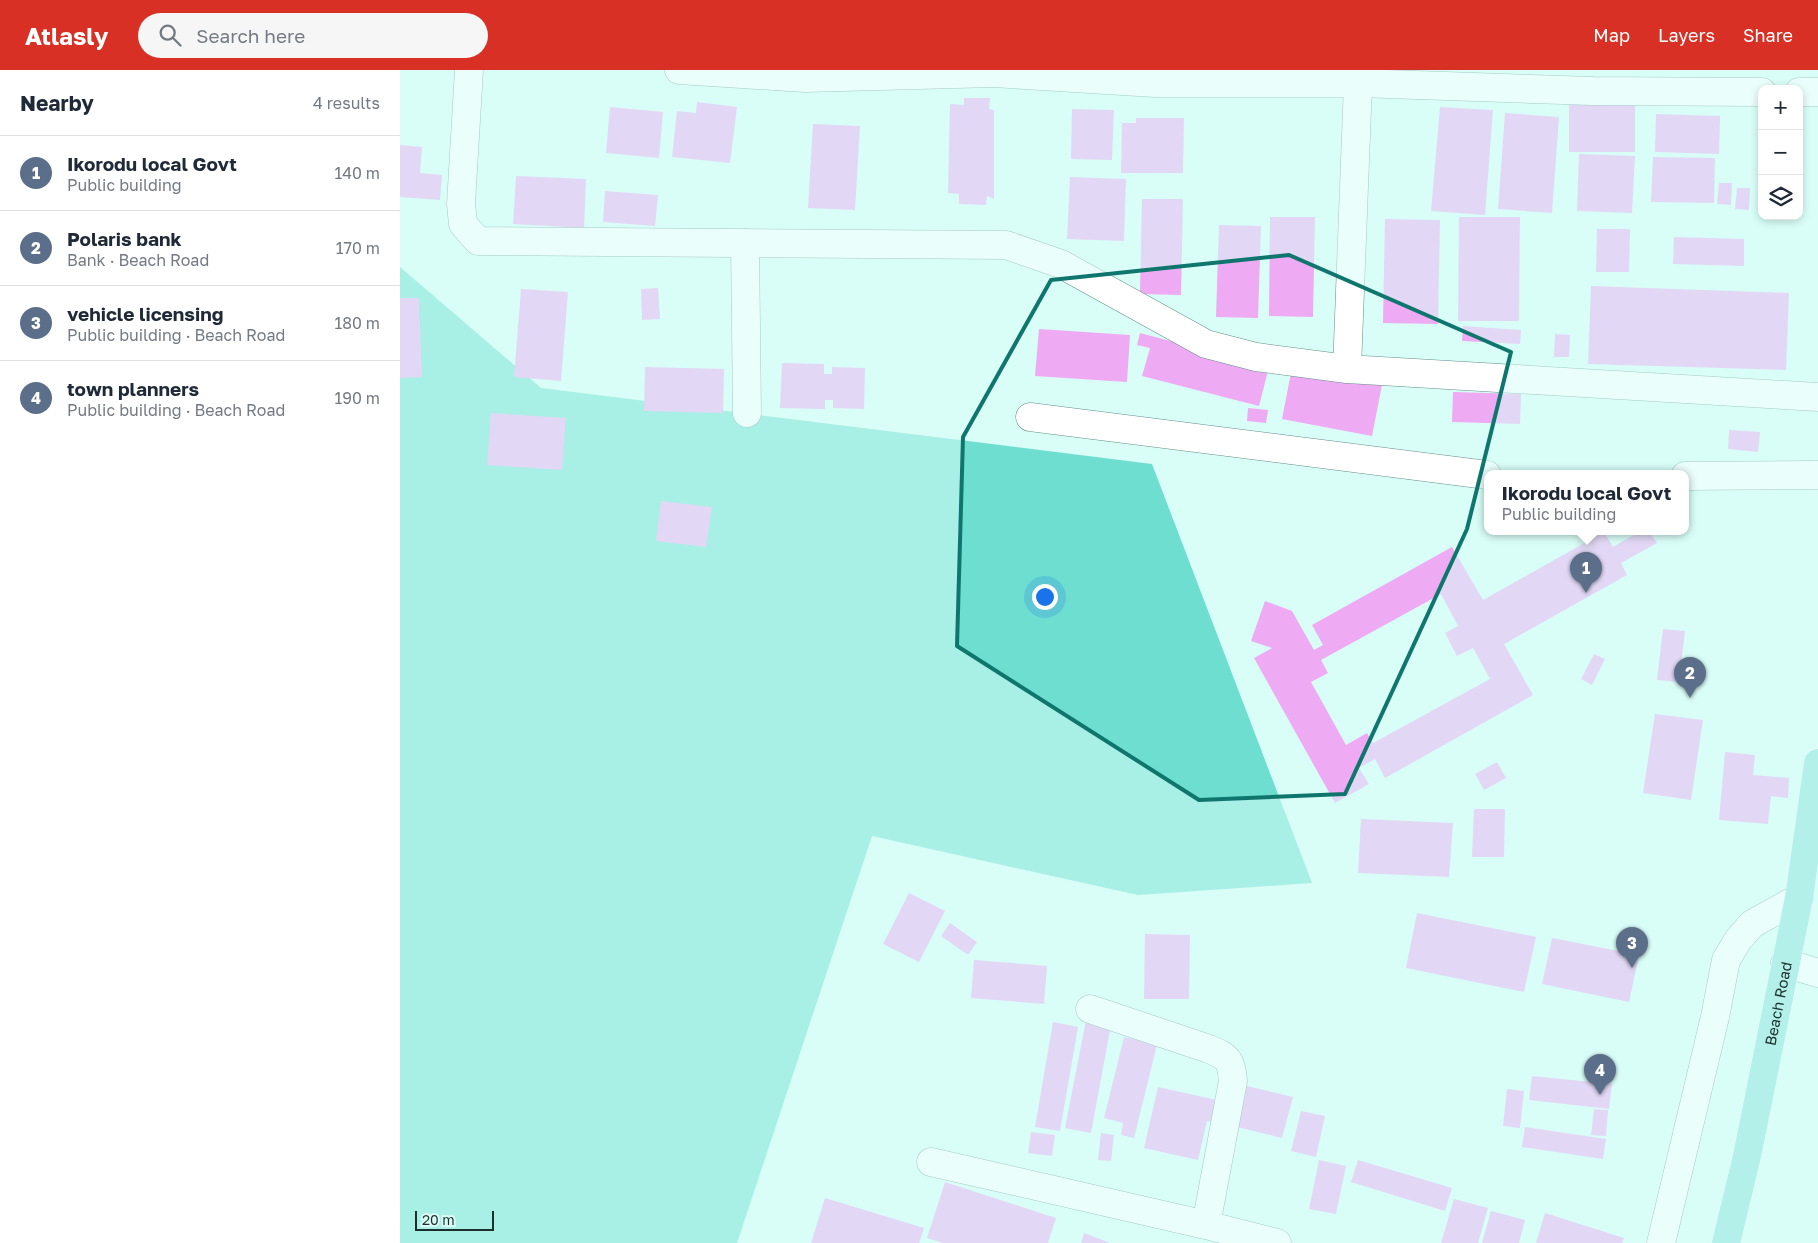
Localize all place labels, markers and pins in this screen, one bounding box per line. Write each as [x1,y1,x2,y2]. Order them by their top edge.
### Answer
pin: 1 [1570,552,1602,593]
pin: 2 [1674,657,1706,698]
pin: 3 [1616,927,1648,968]
pin: 4 [1584,1054,1616,1095]

